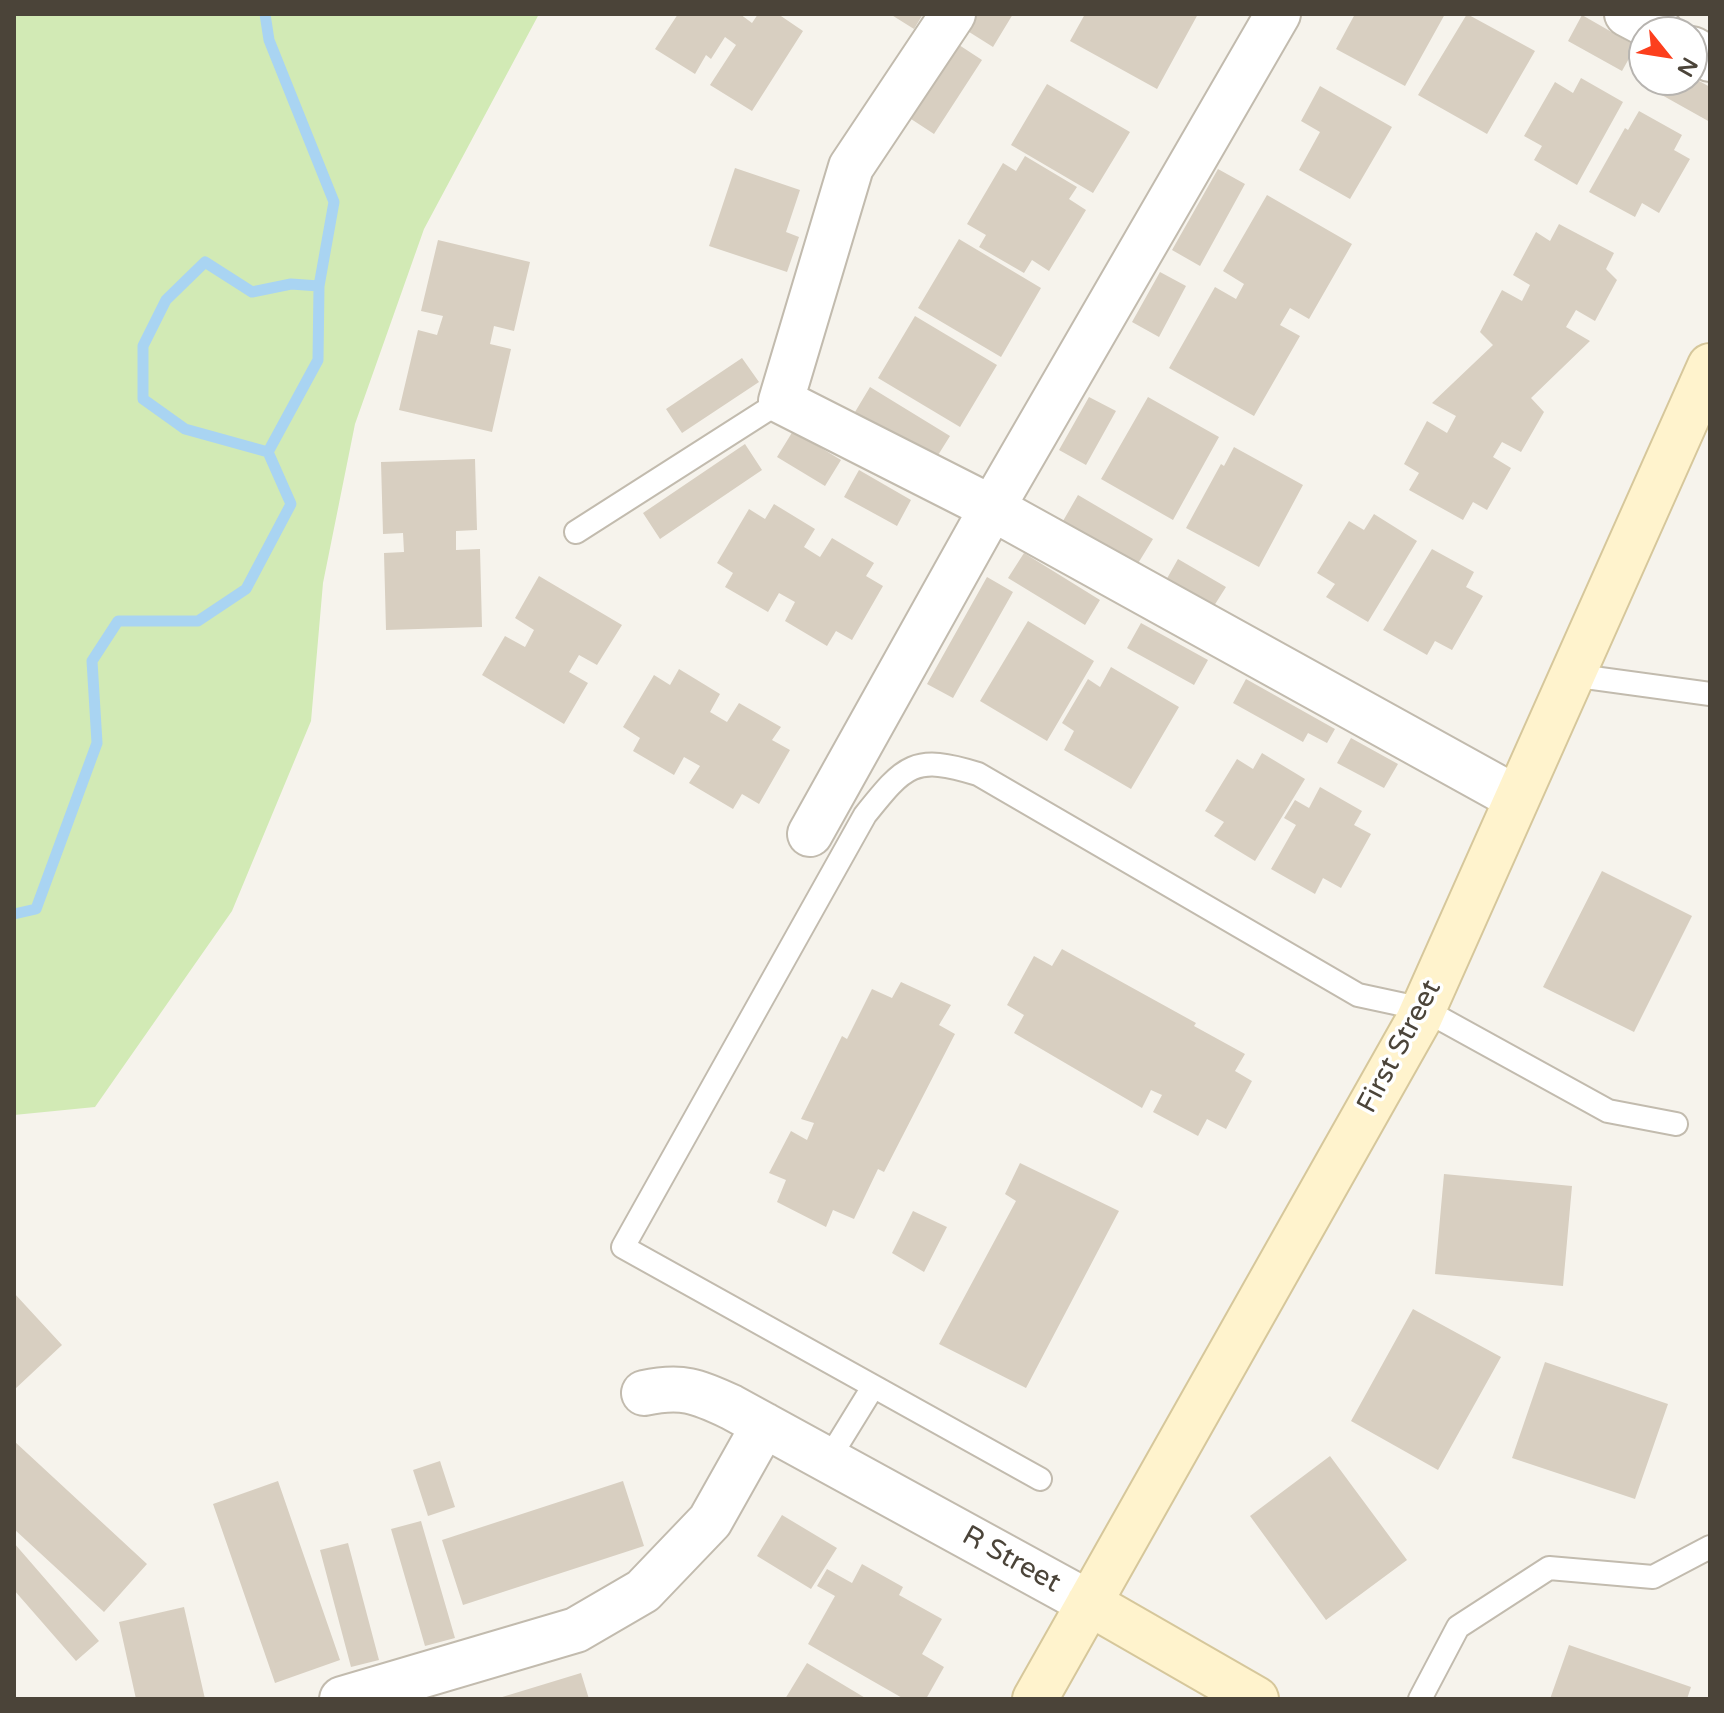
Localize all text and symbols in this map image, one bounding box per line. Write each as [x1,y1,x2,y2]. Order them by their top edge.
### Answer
north arrow [1628,16,1708,96]
text: N [1671,53,1703,81]
street label: First Street [1351,975,1449,1119]
street label: R Street [956,1519,1066,1601]

